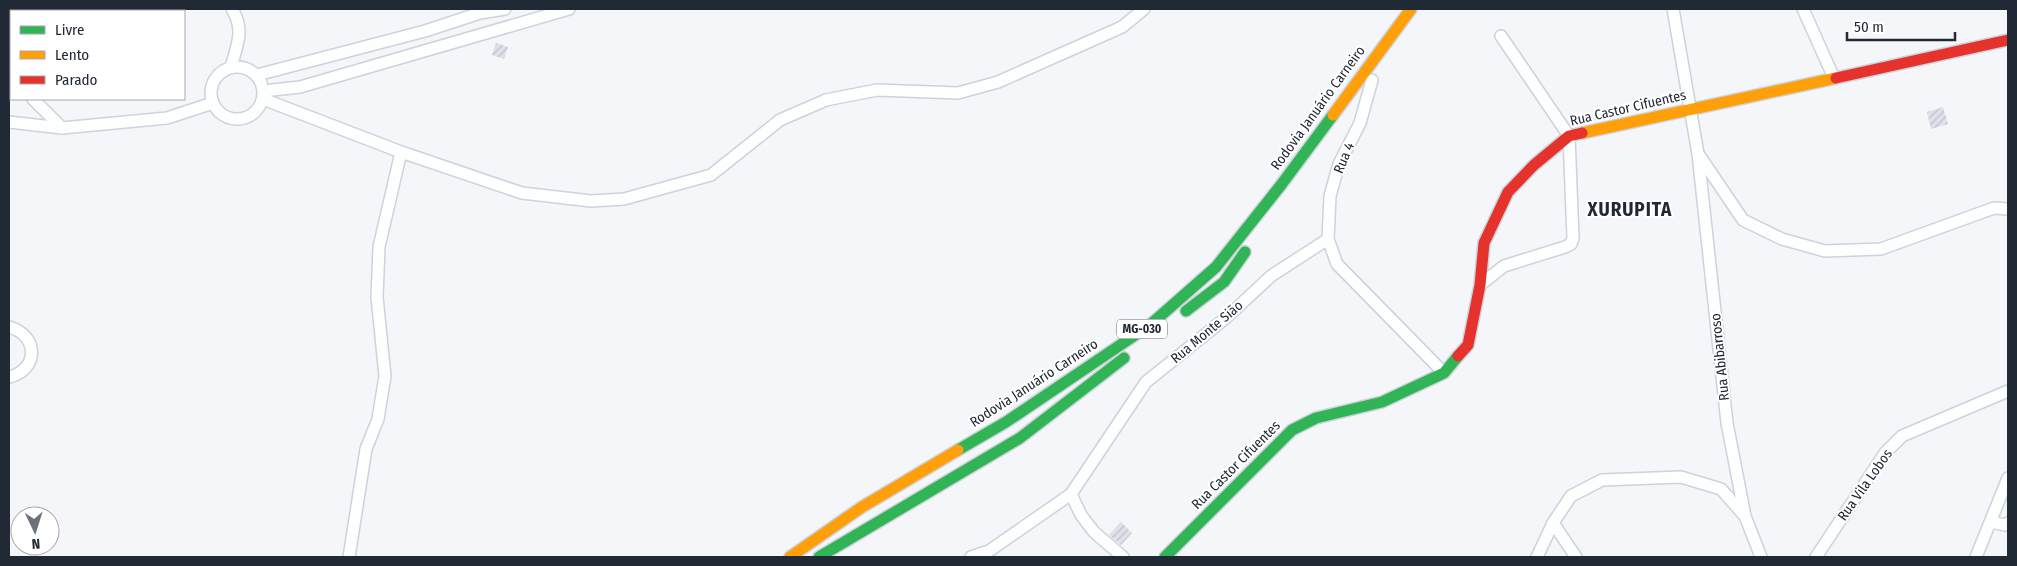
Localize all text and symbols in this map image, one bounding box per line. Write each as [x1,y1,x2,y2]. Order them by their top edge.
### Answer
legend [10,10,185,100]
scale bar [1847,10,1954,42]
text: 50 m [1854,18,1884,36]
text: Livre [55,21,84,39]
street label: Rodovia Januário Carneiro [1267,43,1369,173]
text: Lento [55,46,89,64]
text: Parado [55,71,98,89]
street label: Rua Castor Cifuentes [1568,86,1688,130]
street label: Rua 4 [1330,140,1358,176]
district label: XURUPITA [1587,198,1672,221]
street label: Rua Monte Sião [1167,297,1247,367]
street label: Rua Abibarroso [1707,312,1733,402]
road number: MG-030 [1117,320,1167,338]
street label: Rodovia Januário Carneiro [967,335,1101,431]
street label: Rua Castor Cifuentes [1188,417,1284,513]
street label: Rua Vila Lobos [1834,446,1896,524]
north arrow [10,506,60,556]
text: N [31,535,41,552]

